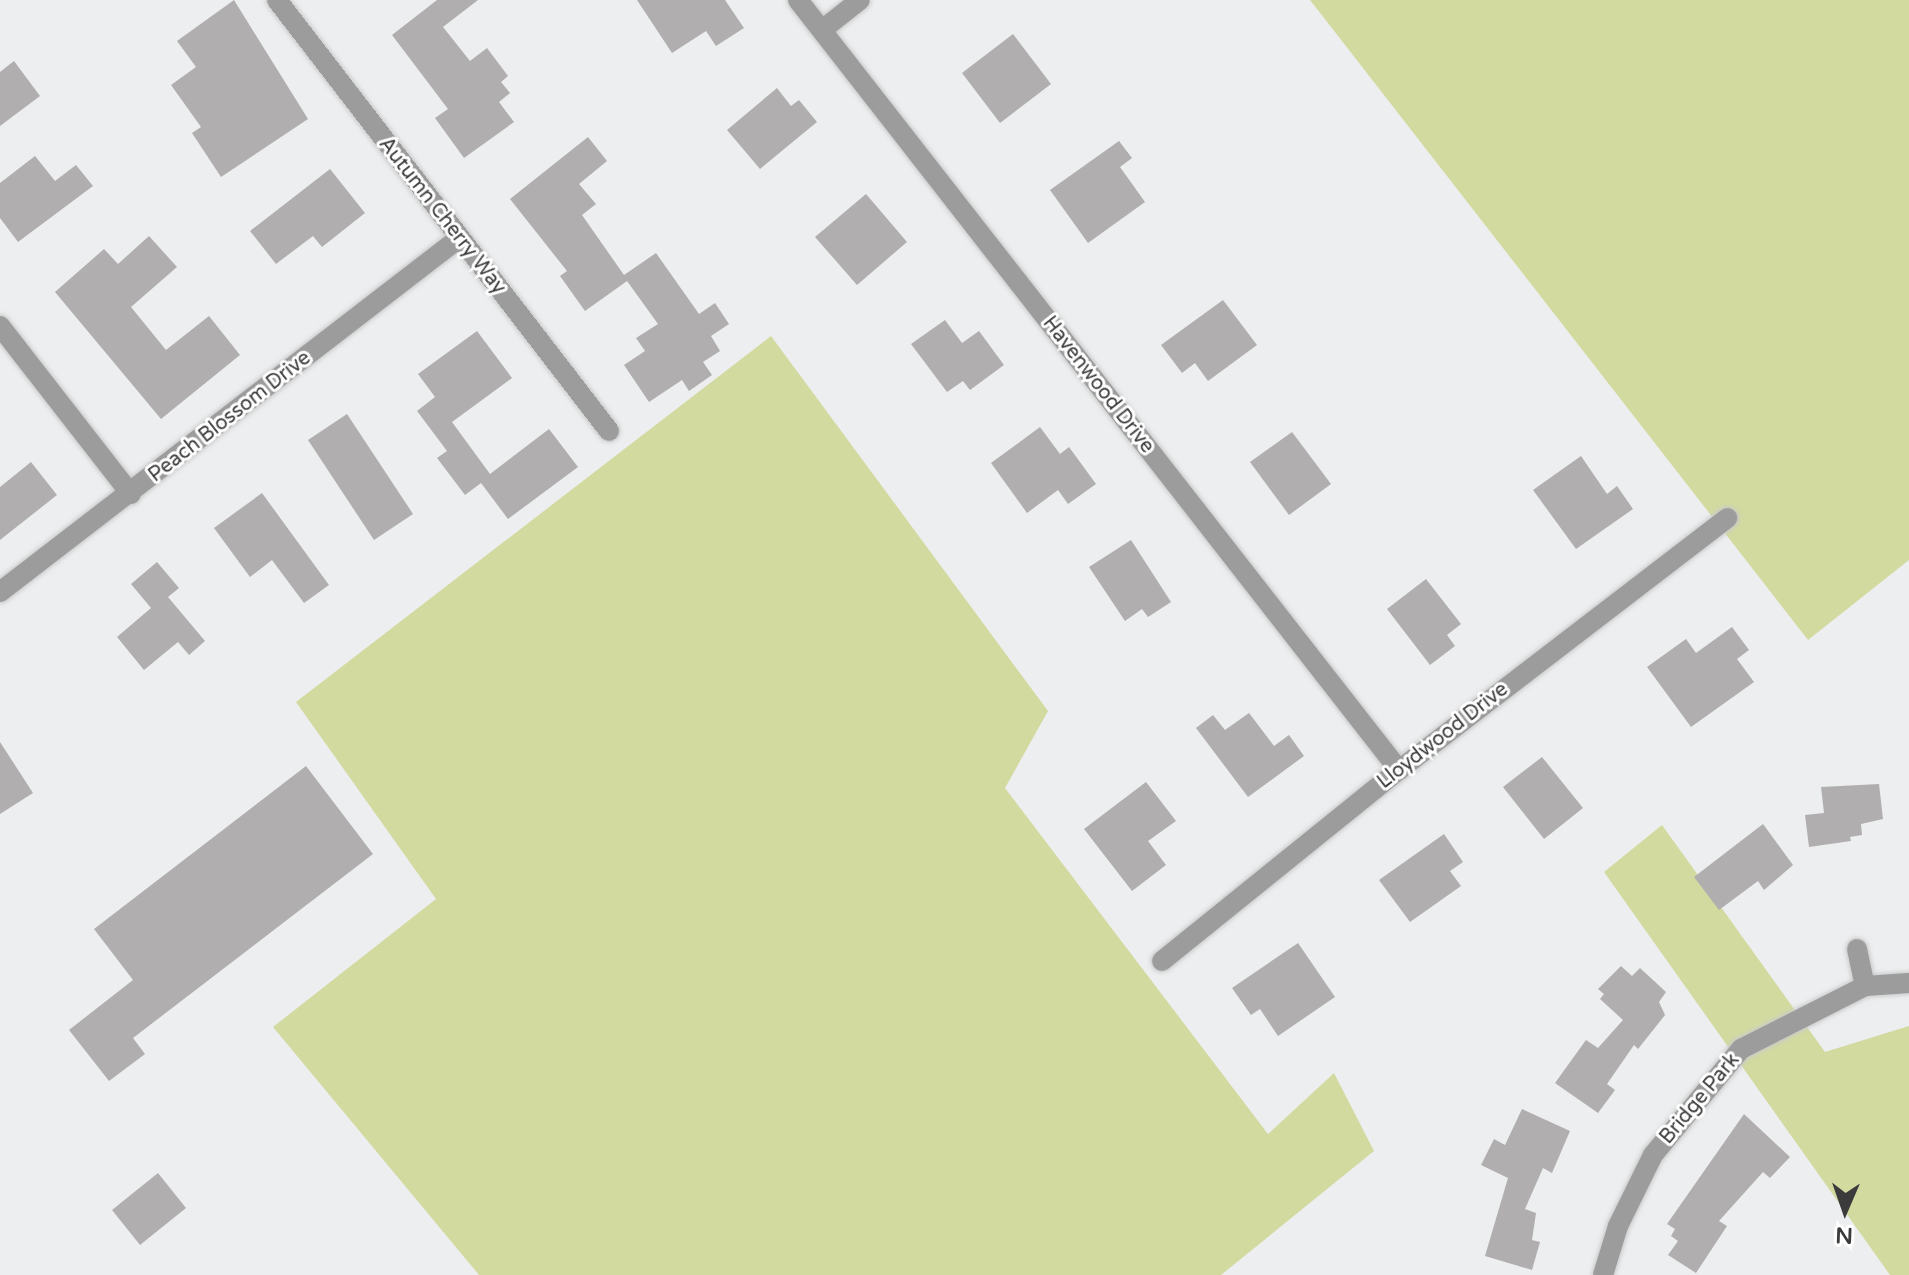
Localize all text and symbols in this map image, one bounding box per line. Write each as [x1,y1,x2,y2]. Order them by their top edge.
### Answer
street label: Autumn Cherry Way [373,133,511,299]
street label: Havenwood Drive [1037,312,1159,458]
street label: Peach Blossom Drive [144,346,316,488]
street label: Lloydwood Drive [1373,678,1513,794]
street label: Bridge Park [1655,1049,1745,1149]
north arrow [1805,1171,1885,1251]
text: N [1835,1222,1853,1248]

